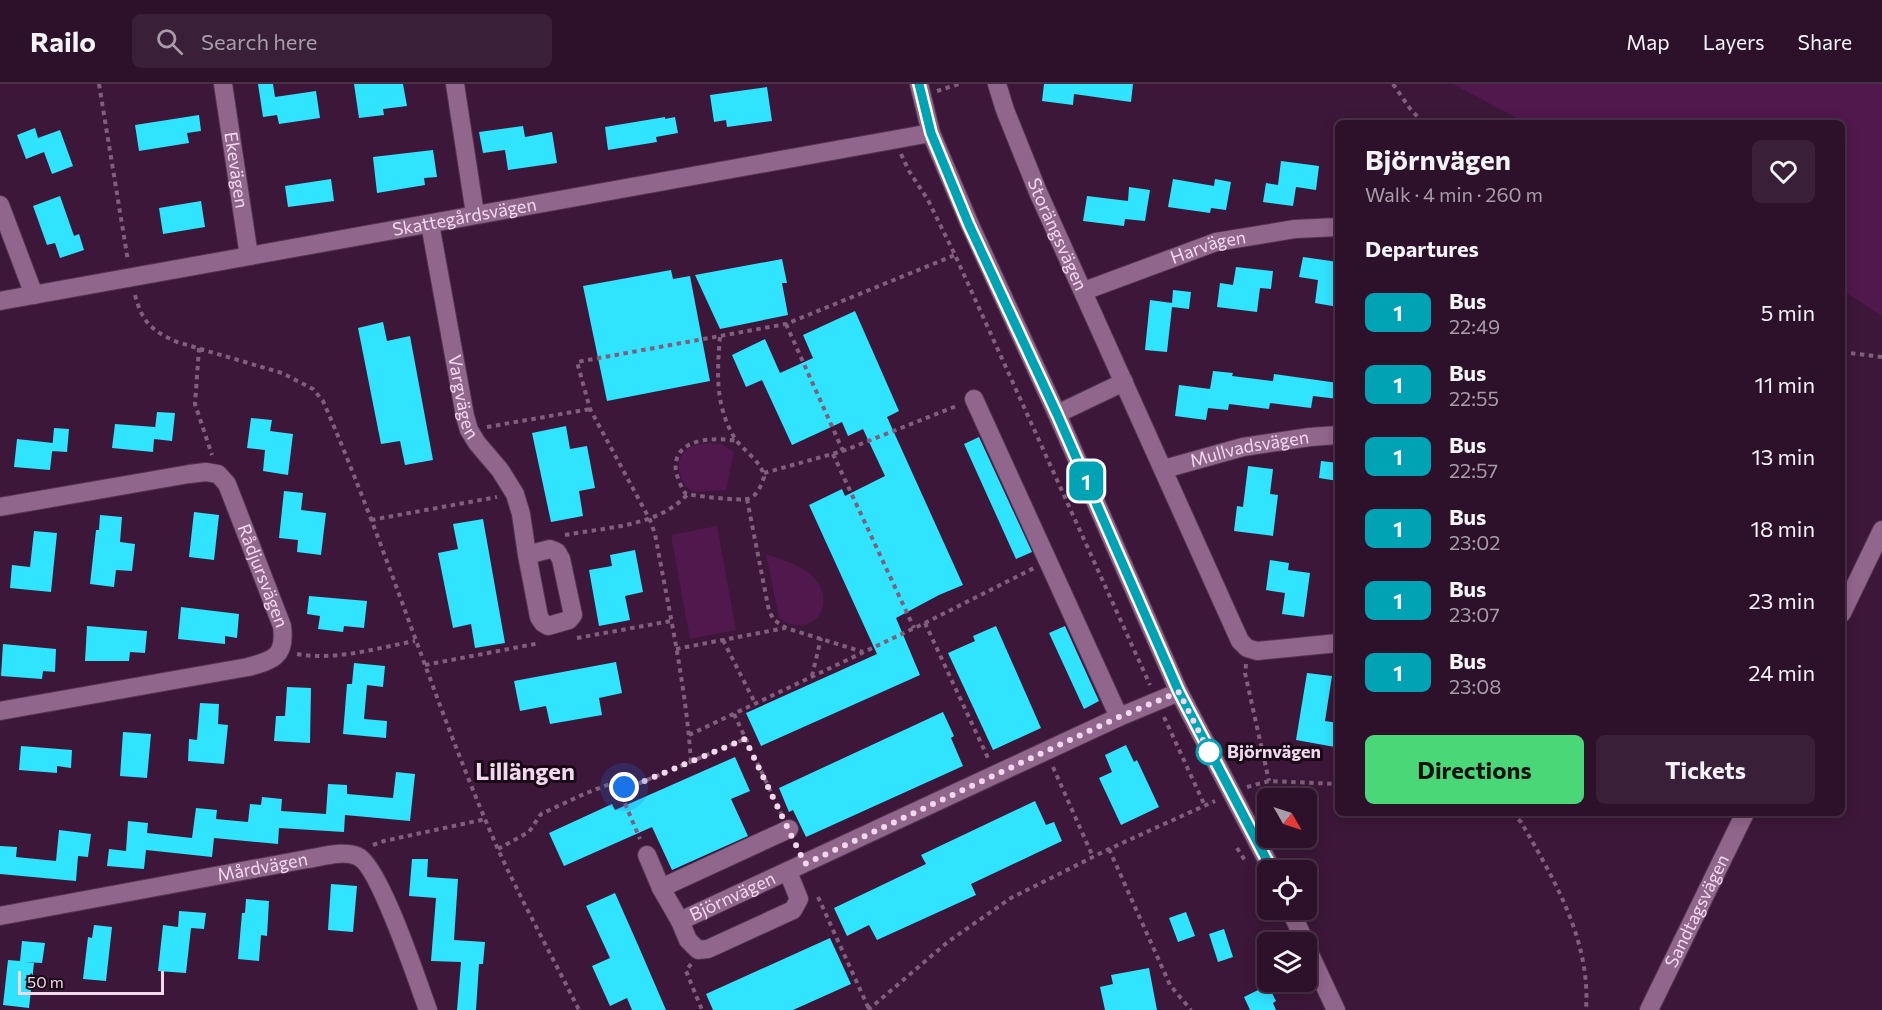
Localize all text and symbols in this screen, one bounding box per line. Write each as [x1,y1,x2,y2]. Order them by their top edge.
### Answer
search box [132,14,552,68]
text: Railo [30,24,96,58]
icon: search [153,25,186,58]
text: Search here [201,28,317,55]
text: Map [1626,29,1670,54]
text: Layers [1703,29,1765,54]
text: Share [1798,29,1852,54]
street label: Ekevägen [220,130,254,210]
button: heart [1752,140,1815,203]
text: Björnvägen [1365,142,1511,176]
street label: Storängsvägen [1024,175,1093,293]
text: Walk · 4 min · 260 m [1365,182,1543,206]
street label: Skattegårdsvägen [391,192,538,240]
street label: Harvägen [1167,225,1247,268]
text: Departures [1365,235,1479,262]
text: Bus [1449,287,1486,314]
text: 5 min [1761,299,1815,326]
text: 1 [1393,300,1403,325]
text: 22:49 [1449,314,1500,338]
street label: Vargvägen [444,353,484,443]
text: Bus [1449,359,1486,386]
text: 11 min [1755,371,1815,398]
text: 1 [1393,372,1403,397]
text: 22:55 [1449,386,1499,410]
street label: Mullvadsvägen [1187,425,1310,471]
text: Bus [1449,431,1486,458]
text: 13 min [1751,443,1815,470]
text: 1 [1393,444,1403,469]
text: 22:57 [1449,458,1498,482]
line badge: 1 [1066,462,1106,500]
text: 1 [1081,469,1091,494]
text: Bus [1449,503,1486,530]
text: 18 min [1751,515,1815,542]
text: 1 [1393,516,1403,541]
street label: Rådjursvägen [234,521,293,630]
text: 23:02 [1449,530,1500,554]
text: Bus [1449,575,1486,602]
text: 23 min [1749,587,1815,614]
text: 1 [1393,588,1403,613]
text: 23:07 [1449,602,1500,626]
text: Bus [1449,647,1486,674]
text: 24 min [1748,659,1815,686]
text: 1 [1393,660,1403,685]
text: 23:08 [1449,674,1501,698]
button: Directions [1365,735,1584,804]
button: Tickets [1596,735,1815,804]
marker: Björnvägen [1196,739,1222,765]
place label: Björnvägen [1227,740,1321,762]
district label: Lillängen [475,756,575,785]
your location [609,772,639,802]
north arrow [1257,788,1317,848]
map controls [1257,788,1317,992]
street label: Mårdvägen [215,847,309,885]
street label: Sandtagsvägen [1659,851,1733,971]
button: locate [1257,860,1317,920]
street label: Björnvägen [686,866,779,925]
button: layers [1257,932,1317,992]
scale bar [18,968,164,996]
text: 50 m [27,972,64,991]

